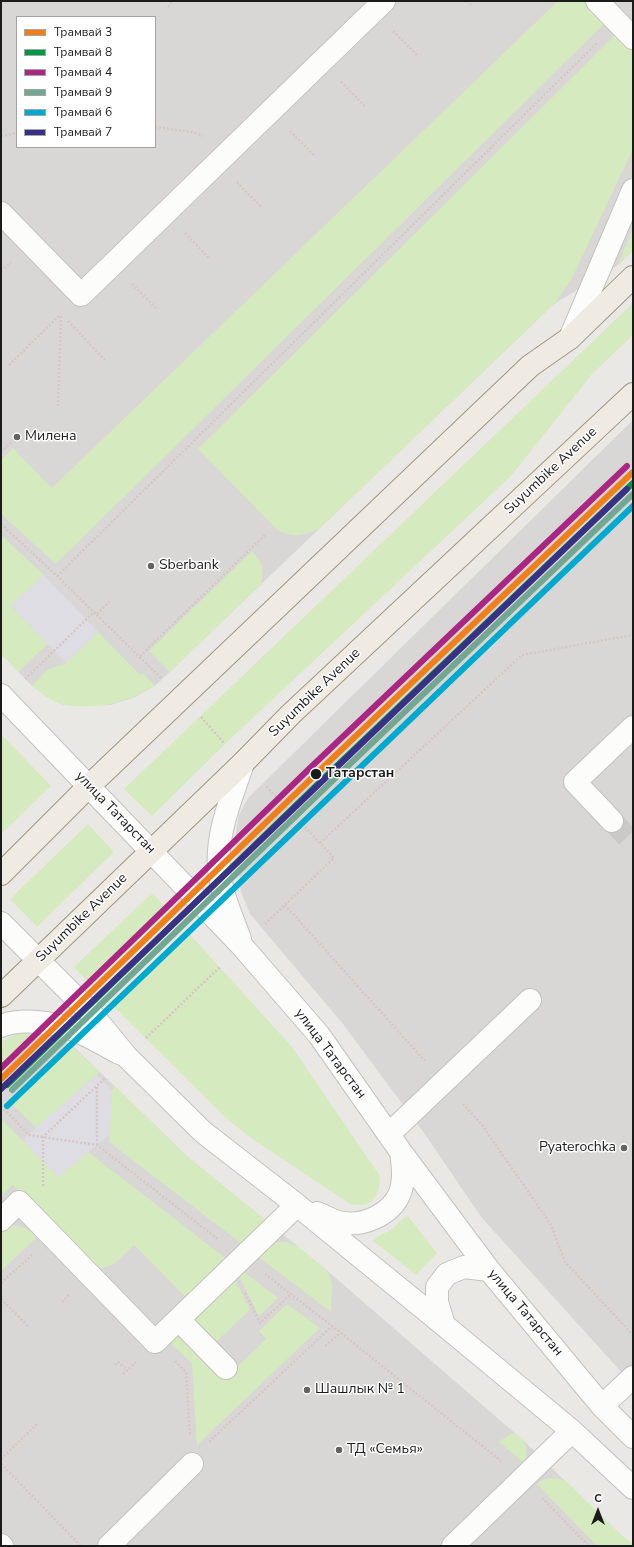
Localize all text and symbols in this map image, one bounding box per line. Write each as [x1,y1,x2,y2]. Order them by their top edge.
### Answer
legend [16,16,156,148]
text: Трамвай 3 [54,24,112,40]
text: Трамвай 8 [54,44,112,60]
text: Трамвай 4 [54,64,112,80]
text: Трамвай 9 [54,84,112,100]
text: Трамвай 6 [54,104,112,120]
text: Трамвай 7 [54,124,112,140]
street label: Suyumbike Avenue [501,424,601,518]
place label: Милена [25,429,77,445]
marker: Милена [12,432,22,442]
place label: Sberbank [159,558,219,574]
marker: Sberbank [146,561,156,571]
street label: Suyumbike Avenue [266,645,364,741]
place label: Татарстан [326,766,394,782]
marker: Татарстан [309,767,323,781]
street label: улица Татарстан [71,768,159,858]
street label: Suyumbike Avenue [33,870,131,966]
street label: улица Татарстан [291,1006,369,1102]
place label: Pyaterochka [539,1140,616,1156]
marker: Pyaterochka [619,1143,629,1153]
street label: улица Татарстан [484,1266,566,1360]
place label: Шашлык № 1 [315,1382,405,1398]
marker: Шашлык № 1 [302,1385,312,1395]
place label: ТД «Семья» [347,1442,423,1458]
marker: ТД «Семья» [334,1445,344,1455]
north arrow [578,1491,618,1531]
text: С [594,1491,602,1506]

